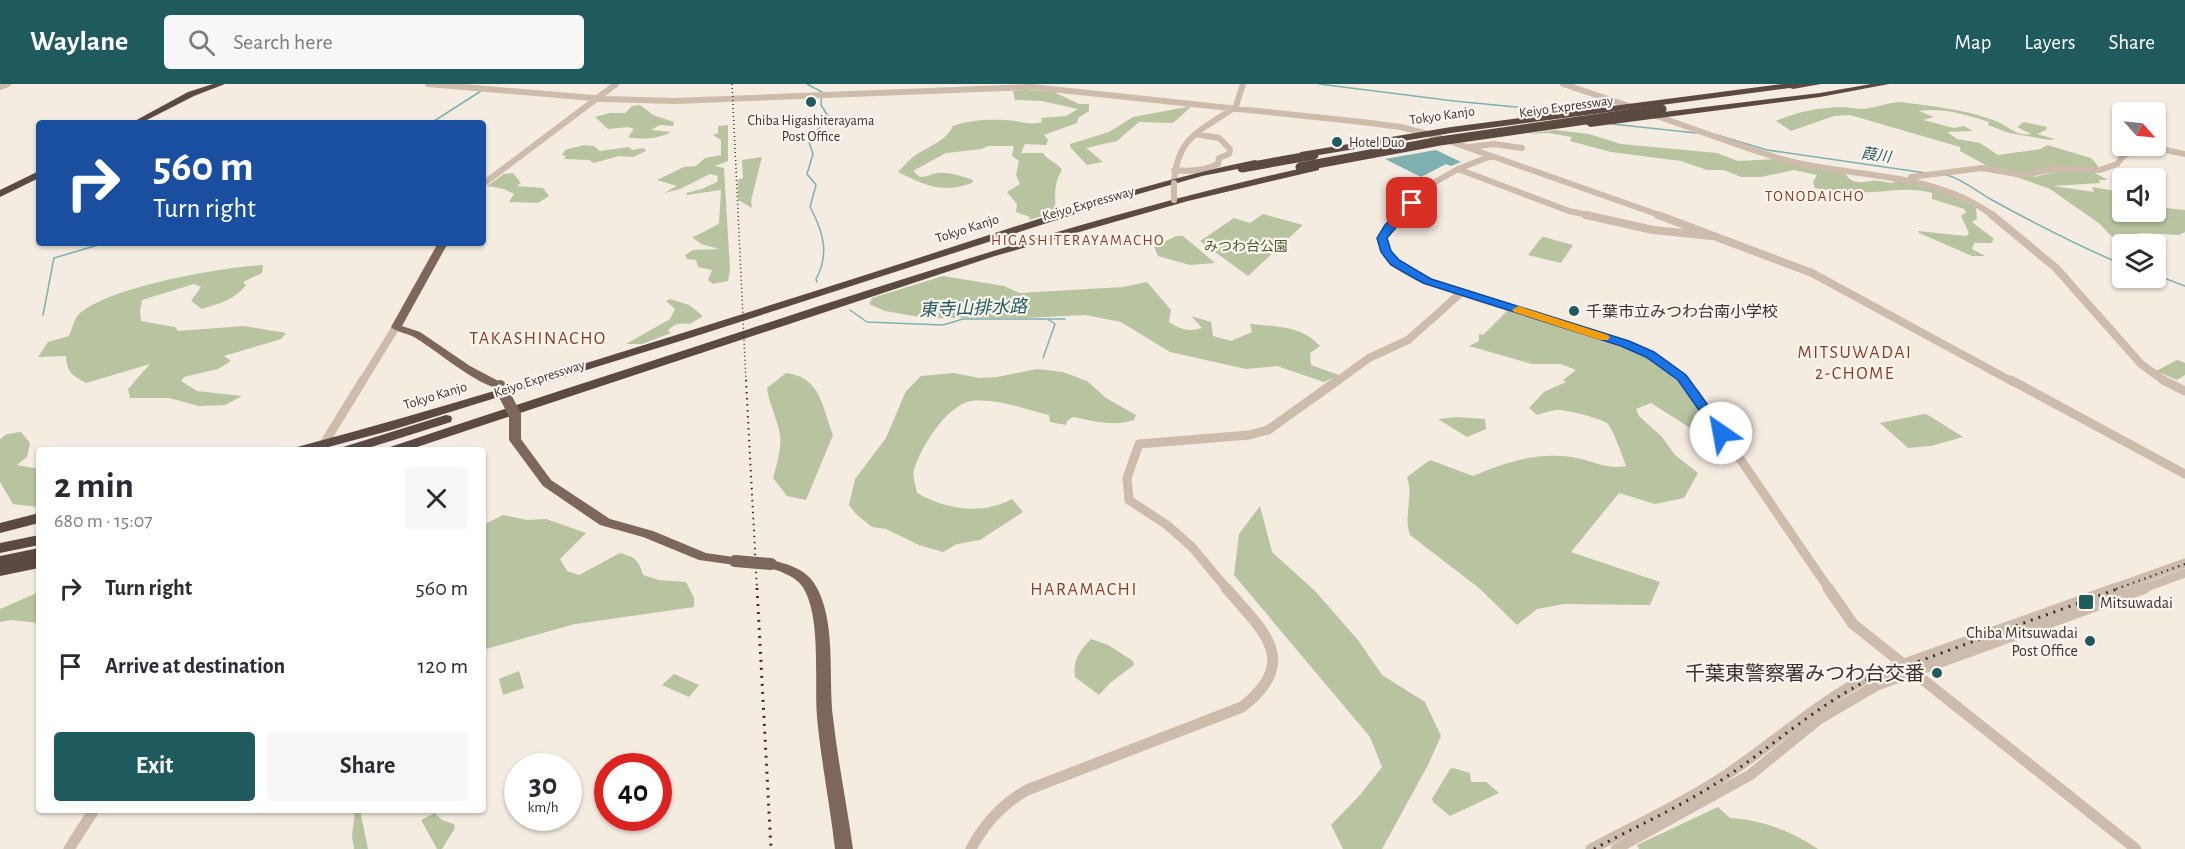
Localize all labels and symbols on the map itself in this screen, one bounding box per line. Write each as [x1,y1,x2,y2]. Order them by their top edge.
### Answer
street label: Keiyo Expressway [1518,93,1614,121]
marker: Chiba Higashiterayama Post Office [804,95,818,109]
north arrow [2112,102,2166,156]
street label: Tokyo Kanjo [1409,104,1476,128]
place label: Chiba Higashiterayama Post Office [748,114,875,144]
marker: Hotel Duo [1330,135,1344,149]
place label: Hotel Duo [1349,136,1405,150]
water label: 葭川 [1860,145,1894,165]
pin [1386,177,1437,228]
street label: Keiyo Expressway [1041,184,1136,224]
district label: TONODAICHO [1765,189,1865,204]
street label: Tokyo Kanjo [934,212,1001,246]
district label: HIGASHITERAYAMACHO [991,233,1165,248]
park label: みつわ台公園 [1204,238,1288,254]
water label: 東寺山排水路 [919,296,1029,320]
place label: 千葉市立みつわ台南小学校 [1586,303,1778,320]
marker: 千葉市立みつわ台南小学校 [1567,304,1581,318]
district label: TAKASHINACHO [469,330,607,348]
district label: MITSUWADAI 2-CHOME [1798,344,1912,383]
street label: Keiyo Expressway [492,358,587,400]
street label: Tokyo Kanjo [402,380,469,412]
position arrow [1689,401,1753,465]
district label: HARAMACHI [1030,581,1138,599]
marker: Mitsuwadai [2077,593,2095,611]
place label: Mitsuwadai [2100,595,2173,611]
place label: Chiba Mitsuwadai Post Office [1966,625,2078,659]
marker: Chiba Mitsuwadai Post Office [2083,634,2097,648]
place label: 千葉東警察署みつわ台交番 [1685,663,1925,684]
marker: 千葉東警察署みつわ台交番 [1930,666,1944,680]
speed limit sign: 40 [594,753,672,831]

